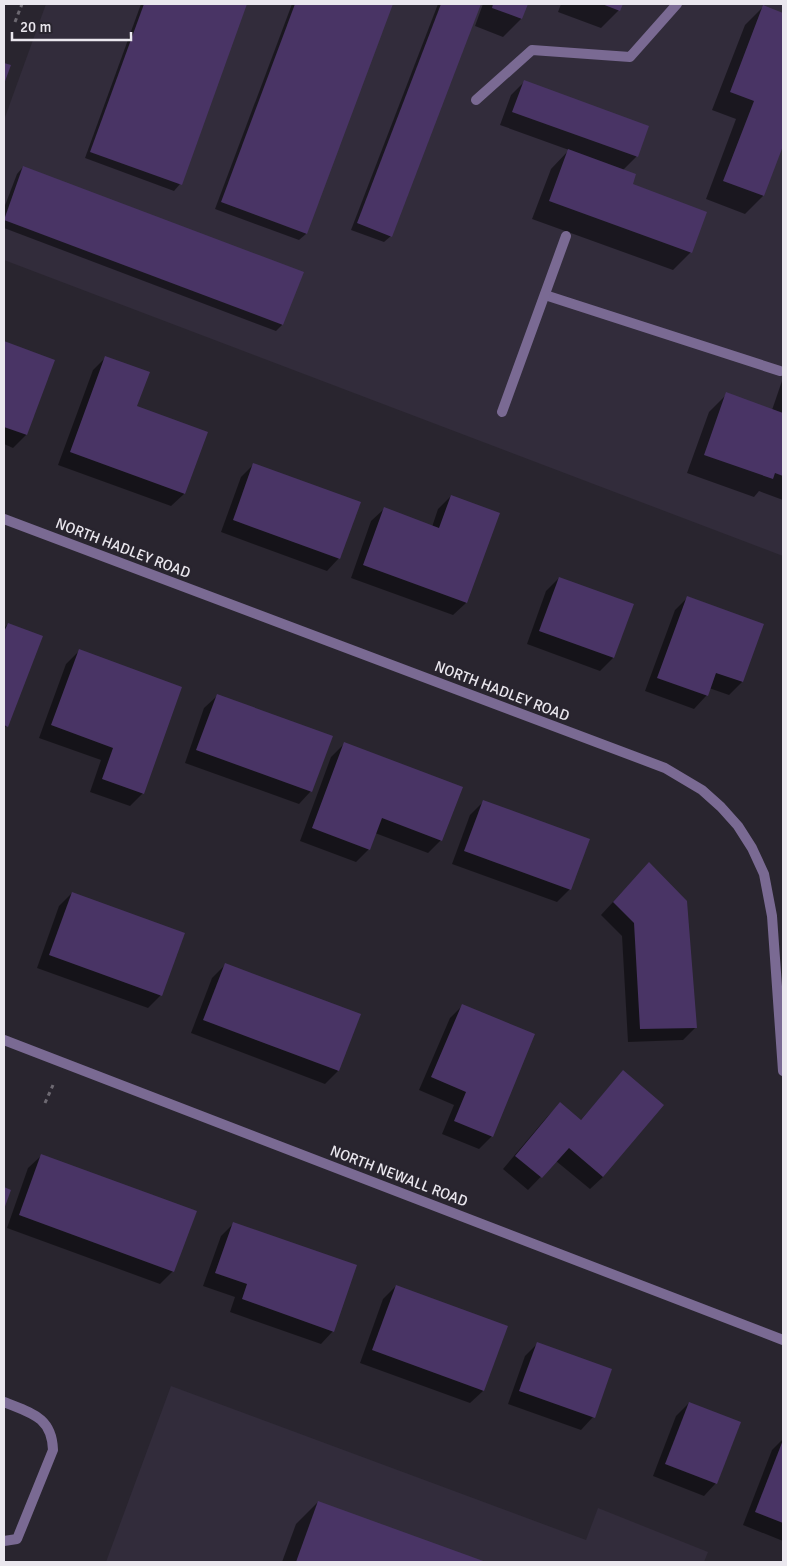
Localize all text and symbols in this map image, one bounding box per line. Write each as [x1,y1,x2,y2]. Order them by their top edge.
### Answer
scale bar [12,10,131,42]
text: 20 m [20,18,51,36]
street label: NORTH HADLEY ROAD [53,514,193,582]
street label: NORTH HADLEY ROAD [432,657,572,725]
street label: NORTH NEWALL ROAD [328,1141,470,1211]

